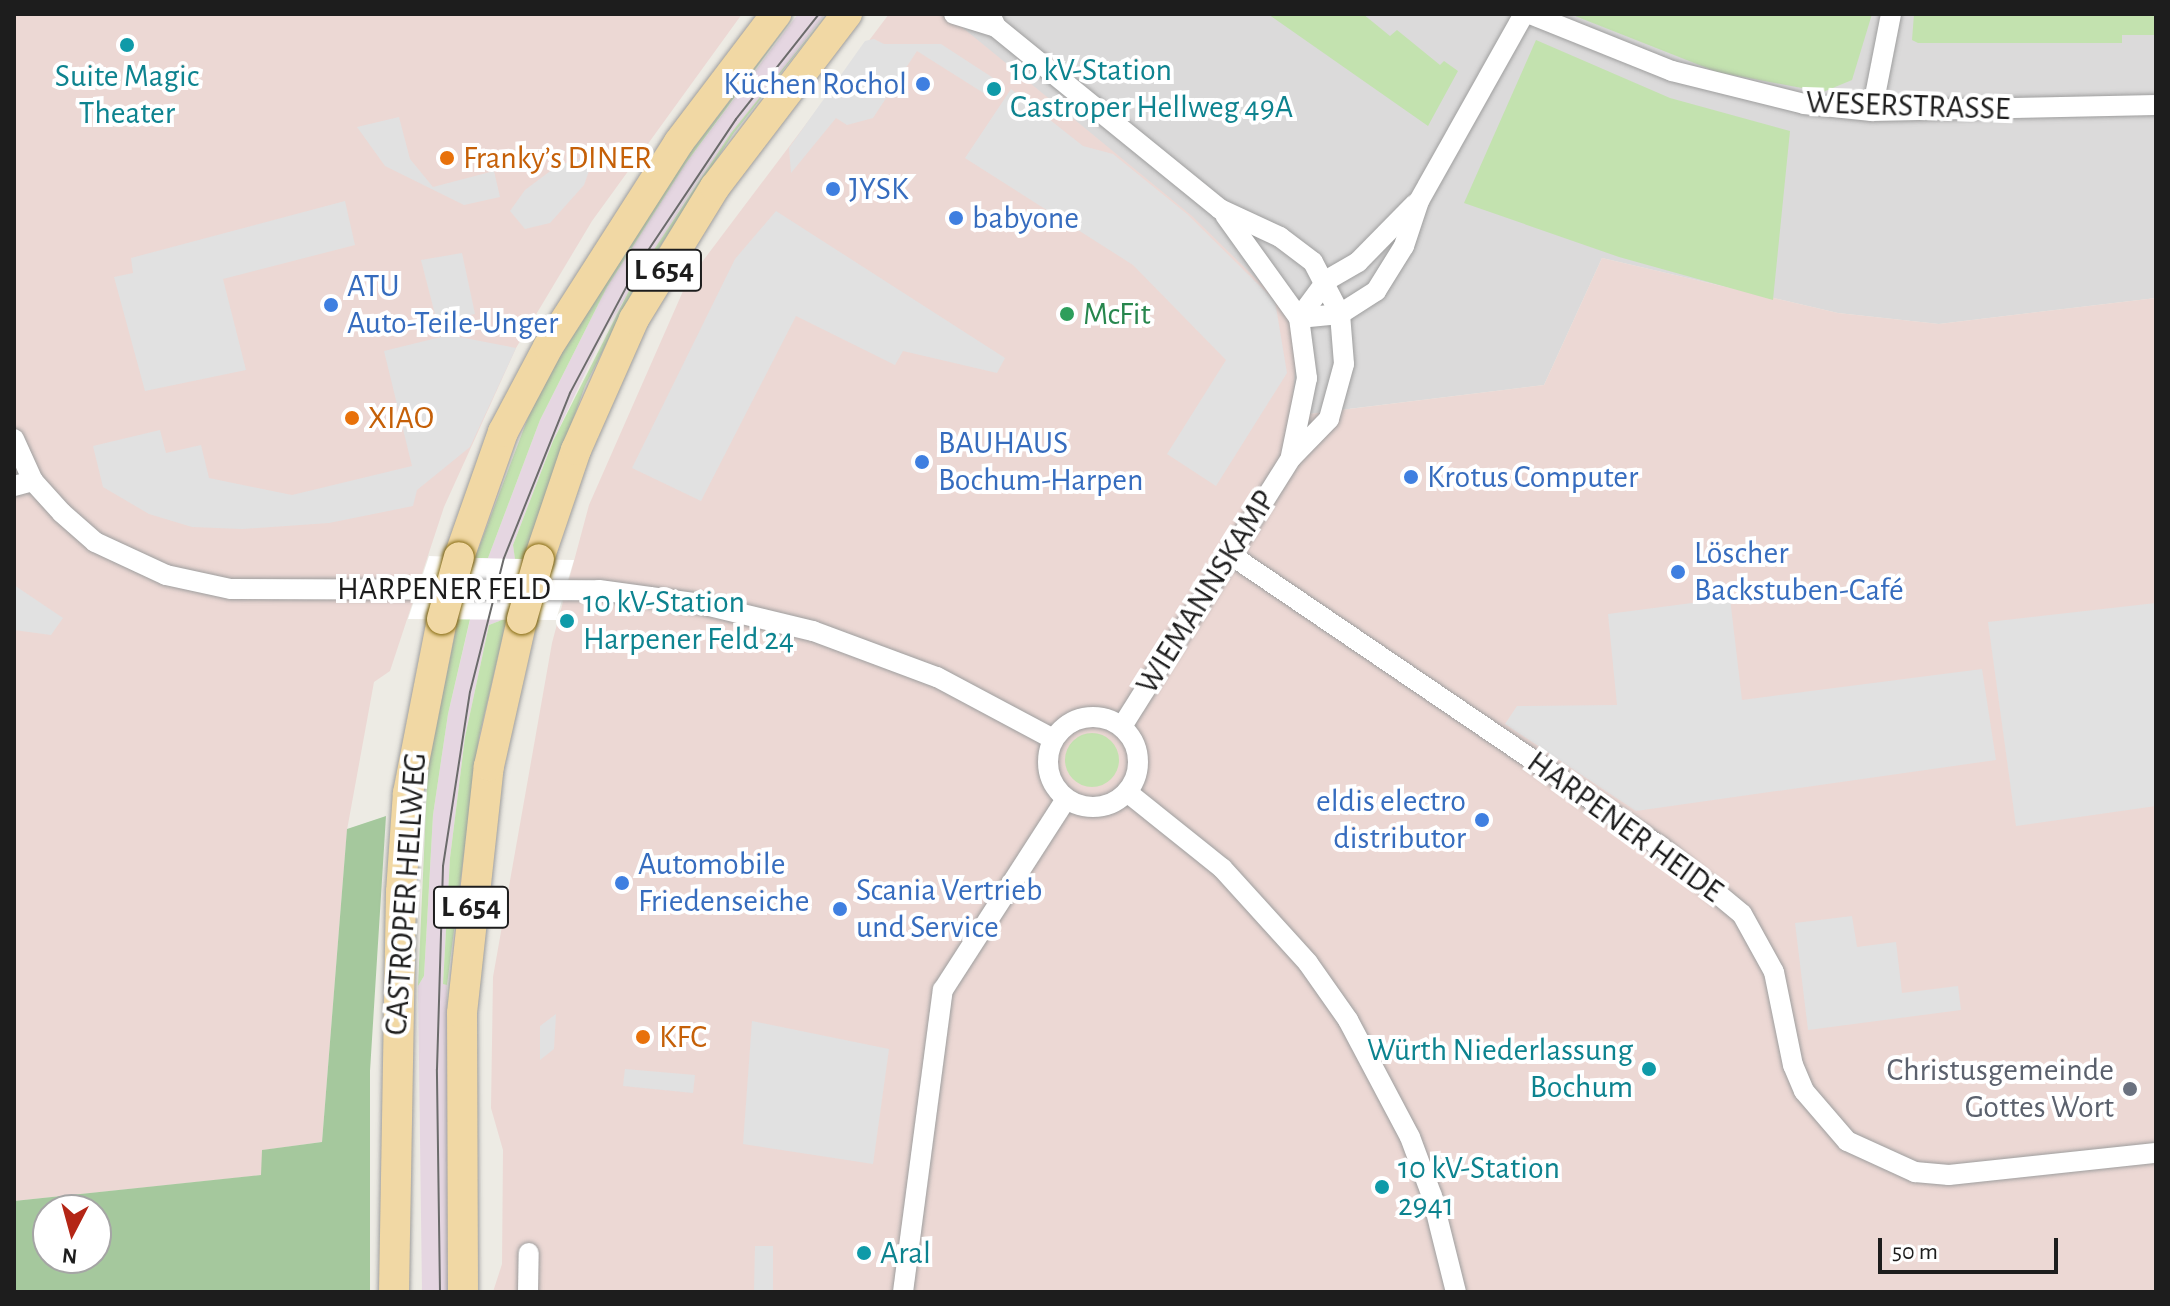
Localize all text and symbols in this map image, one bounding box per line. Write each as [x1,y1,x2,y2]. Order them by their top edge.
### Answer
marker: Suite Magic Theater [118,36,136,54]
place label: 10 kV-Station Castroper Hellweg 49A [1010,52,1293,127]
place label: Suite Magic Theater [55,58,199,133]
place label: Küchen Rochol [723,65,907,103]
marker: Küchen Rochol [914,75,932,93]
marker: 10 kV-Station Castroper Hellweg 49A [985,80,1003,98]
street label: WESERSTRASSE [1805,83,2011,129]
place label: Franky’s DINER [463,139,652,177]
marker: Franky’s DINER [438,149,456,167]
place label: JYSK [849,170,908,208]
marker: JYSK [824,180,842,198]
place label: babyone [972,199,1079,237]
marker: babyone [947,209,965,227]
road number: L 654 [624,244,704,296]
place label: ATU Auto-Teile-Unger [347,268,558,343]
place label: McFit [1083,295,1151,333]
marker: ATU Auto-Teile-Unger [322,296,340,314]
marker: McFit [1058,305,1076,323]
place label: XIAO [368,399,434,437]
marker: XIAO [343,409,361,427]
place label: BAUHAUS Bochum-Harpen [938,425,1144,500]
marker: BAUHAUS Bochum-Harpen [913,453,931,471]
place label: Krotus Computer [1427,458,1638,496]
marker: Krotus Computer [1402,468,1420,486]
street label: WIEMANNSKAMP [1128,483,1284,701]
place label: Löscher Backstuben-Café [1694,535,1904,610]
marker: Löscher Backstuben-Café [1669,563,1687,581]
street label: HARPENER FELD [337,570,551,608]
place label: 10 kV-Station Harpener Feld 24 [583,584,794,659]
marker: 10 kV-Station Harpener Feld 24 [558,612,576,630]
street label: HARPENER HEIDE [1520,743,1730,911]
street label: CASTROPER HELLWEG [377,751,435,1037]
place label: eldis electro distributor [1316,783,1466,858]
marker: eldis electro distributor [1473,811,1491,829]
place label: Automobile Friedenseiche [638,846,809,921]
place label: Scania Vertrieb und Service [856,872,1042,947]
marker: Automobile Friedenseiche [613,874,631,892]
road number: L 654 [431,881,511,933]
marker: Scania Vertrieb und Service [831,900,849,918]
place label: KFC [659,1018,707,1056]
marker: KFC [634,1028,652,1046]
place label: Würth Niederlassung Bochum [1367,1032,1633,1107]
place label: Christusgemeinde Gottes Wort [1886,1052,2114,1127]
marker: Würth Niederlassung Bochum [1640,1060,1658,1078]
marker: Christusgemeinde Gottes Wort [2121,1080,2139,1098]
place label: 10 kV-Station 2941 [1398,1150,1560,1225]
marker: 10 kV-Station 2941 [1373,1178,1391,1196]
north arrow [32,1194,112,1274]
scale bar [1882,1222,2062,1272]
place label: Aral [880,1234,931,1272]
text: 50 m [1892,1240,1938,1264]
text: N [61,1244,78,1268]
marker: Aral [855,1244,873,1262]

